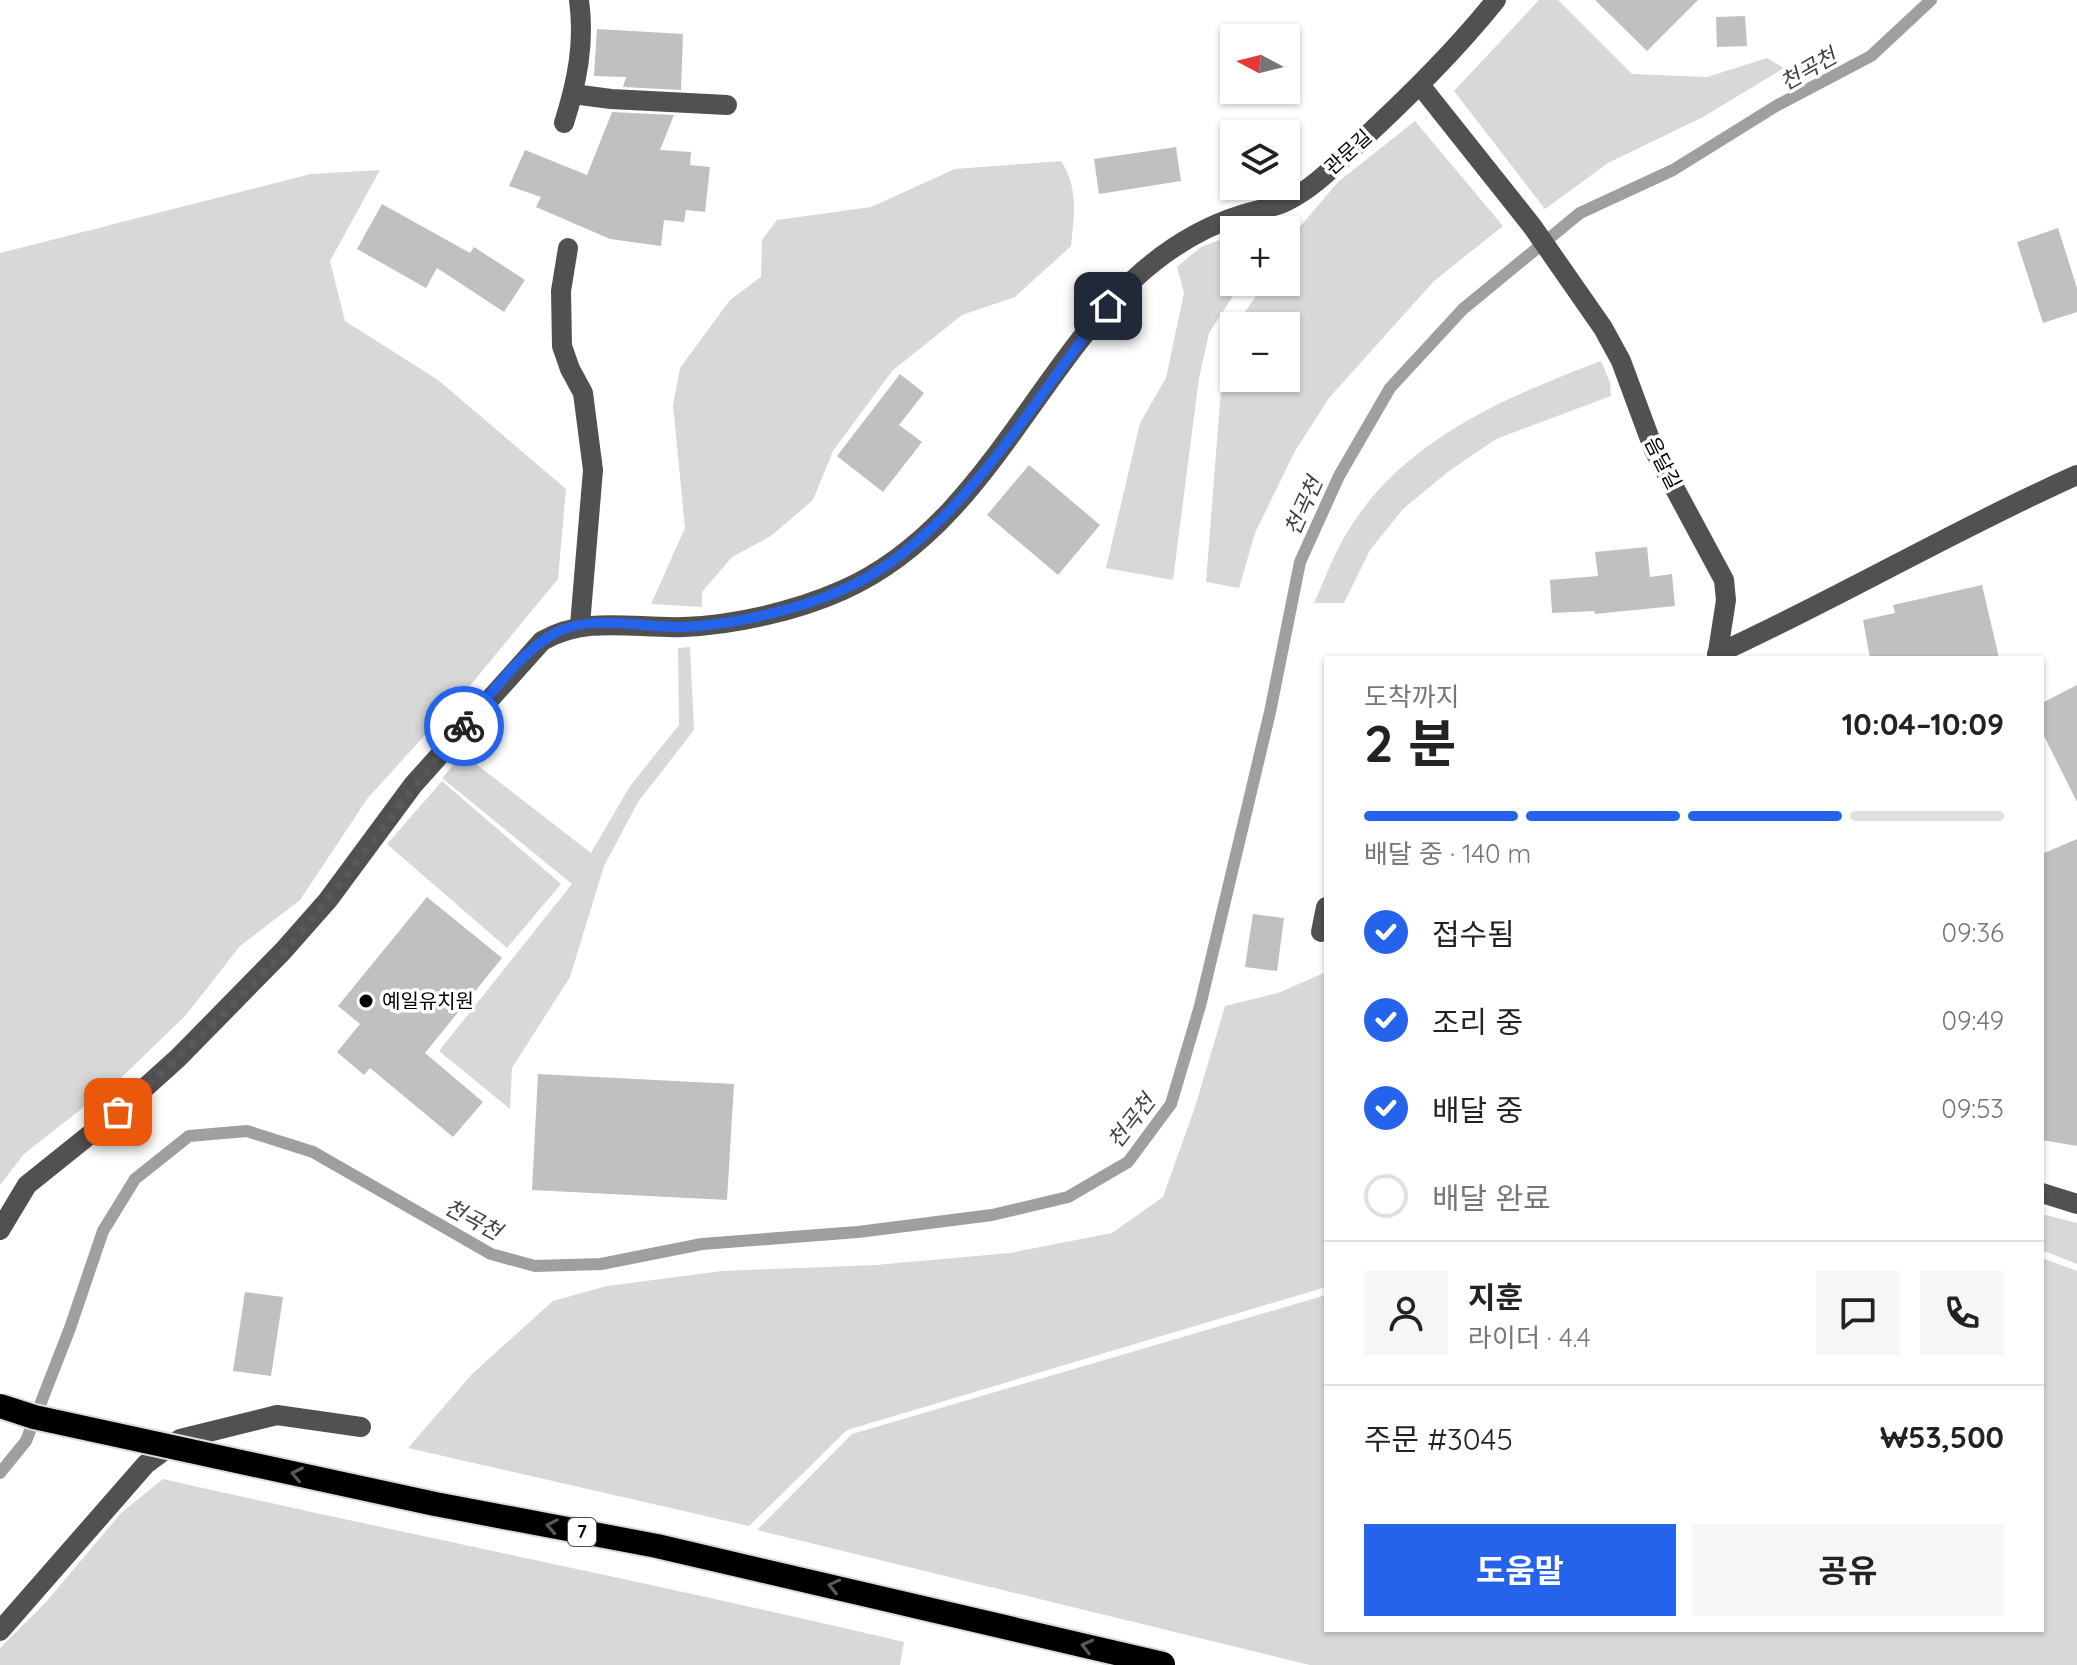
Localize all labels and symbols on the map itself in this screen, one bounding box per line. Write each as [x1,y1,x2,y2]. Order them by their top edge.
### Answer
north arrow [1220,24,1300,104]
water label: 천곡천 [1775,40,1844,96]
street label: 관문길 [1319,124,1377,179]
pin [1074,272,1142,340]
street label: 음달길 [1640,433,1687,493]
water label: 천곡천 [1278,470,1329,539]
courier [424,686,504,766]
place label: 예일유치원 [382,988,474,1013]
marker: 예일유치원 [357,992,375,1010]
pin [84,1078,152,1146]
water label: 천곡천 [1101,1086,1162,1154]
water label: 천곡천 [440,1192,509,1247]
one-way arrow [291,1466,305,1483]
road number: 7 [568,1518,596,1546]
one-way arrow [545,1519,559,1536]
one-way arrow [827,1578,841,1595]
one-way arrow [1080,1638,1094,1655]

